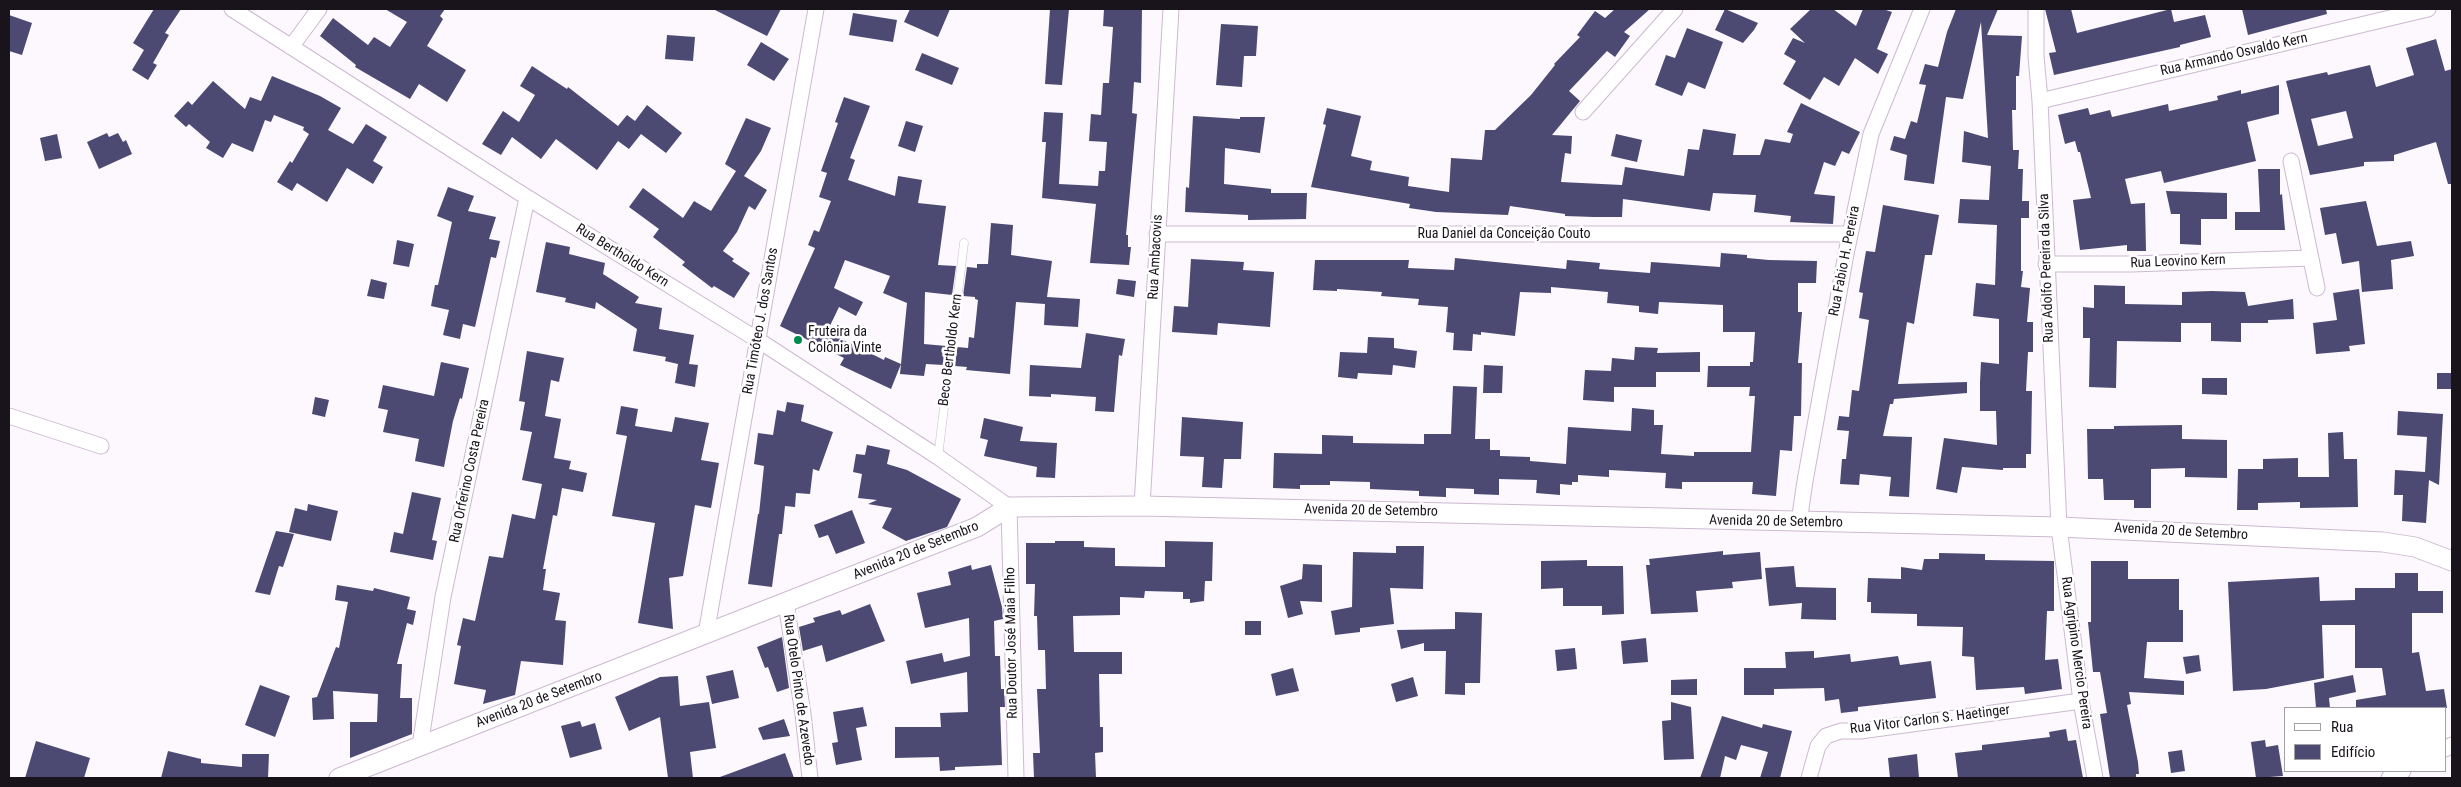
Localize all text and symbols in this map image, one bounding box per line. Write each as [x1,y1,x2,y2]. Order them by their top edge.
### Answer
street label: Rua Armando Osvaldo Kern [2159,30,2309,80]
street label: Rua Adolfo Pereira da Silva [2036,193,2058,343]
street label: Rua Fabio H. Pereira [1826,204,1864,318]
street label: Rua Ambacovis [1145,214,1167,300]
street label: Rua Bertholdo Kern [572,221,672,291]
street label: Rua Daniel da Conceição Couto [1418,226,1590,242]
street label: Rua Timóteo J. dos Santos [740,246,782,396]
street label: Rua Leovino Kern [2130,252,2226,272]
street label: Beco Bertholdo Kern [936,293,966,407]
place label: Fruteira da Colônia Vinte [808,324,882,357]
marker: Fruteira da Colônia Vinte [792,334,804,346]
street label: Rua Orferino Costa Pereira [447,398,493,544]
street label: Avenida 20 de Setembro [1304,501,1438,521]
street label: Avenida 20 de Setembro [1709,512,1843,532]
street label: Avenida 20 de Setembro [851,518,981,584]
street label: Avenida 20 de Setembro [2114,520,2248,544]
street label: Rua Doutor José Maia Filho [1002,567,1022,719]
street label: Rua Agripino Mercio Pereira [2057,576,2095,730]
street label: Rua Otelo Pinto de Azevedo [779,613,817,767]
street label: Avenida 20 de Setembro [473,668,605,732]
street label: Rua Vitor Carlon S. Haetinger [1849,702,2011,738]
legend [2284,707,2446,772]
text: Rua [2331,718,2353,736]
text: Edifício [2331,743,2375,761]

